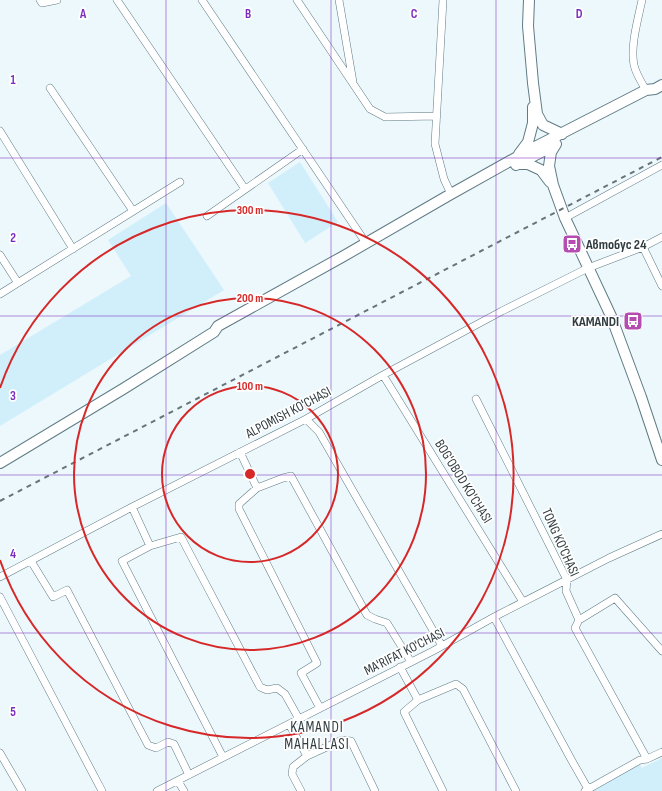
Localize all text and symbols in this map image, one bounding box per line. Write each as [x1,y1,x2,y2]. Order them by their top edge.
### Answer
text: A [79,6,87,22]
text: B [245,6,251,22]
text: C [411,6,418,22]
text: D [576,6,583,22]
text: 1 [10,72,16,88]
text: 300 m [237,203,263,218]
text: 2 [10,230,16,246]
bus stop icon: Автобус 24 [561,233,583,255]
place label: Автобус 24 [585,236,647,253]
text: 200 m [237,291,263,306]
bus stop icon: KAMANDI [622,310,644,332]
place label: KAMANDI [572,313,619,330]
text: 100 m [237,379,263,394]
street label: ALPOMISH KO'CHASI [242,383,334,443]
text: 3 [10,388,16,404]
street label: BOG'OBOD KO'CHASI [431,436,496,526]
centre of rings [243,467,257,481]
street label: TONG KO'CHASI [538,506,583,579]
text: 4 [10,546,16,562]
street label: MA'RIFAT KO'CHASI [361,624,447,679]
text: 5 [10,704,16,720]
district label: KAMANDI MAHALLASI [284,718,350,754]

